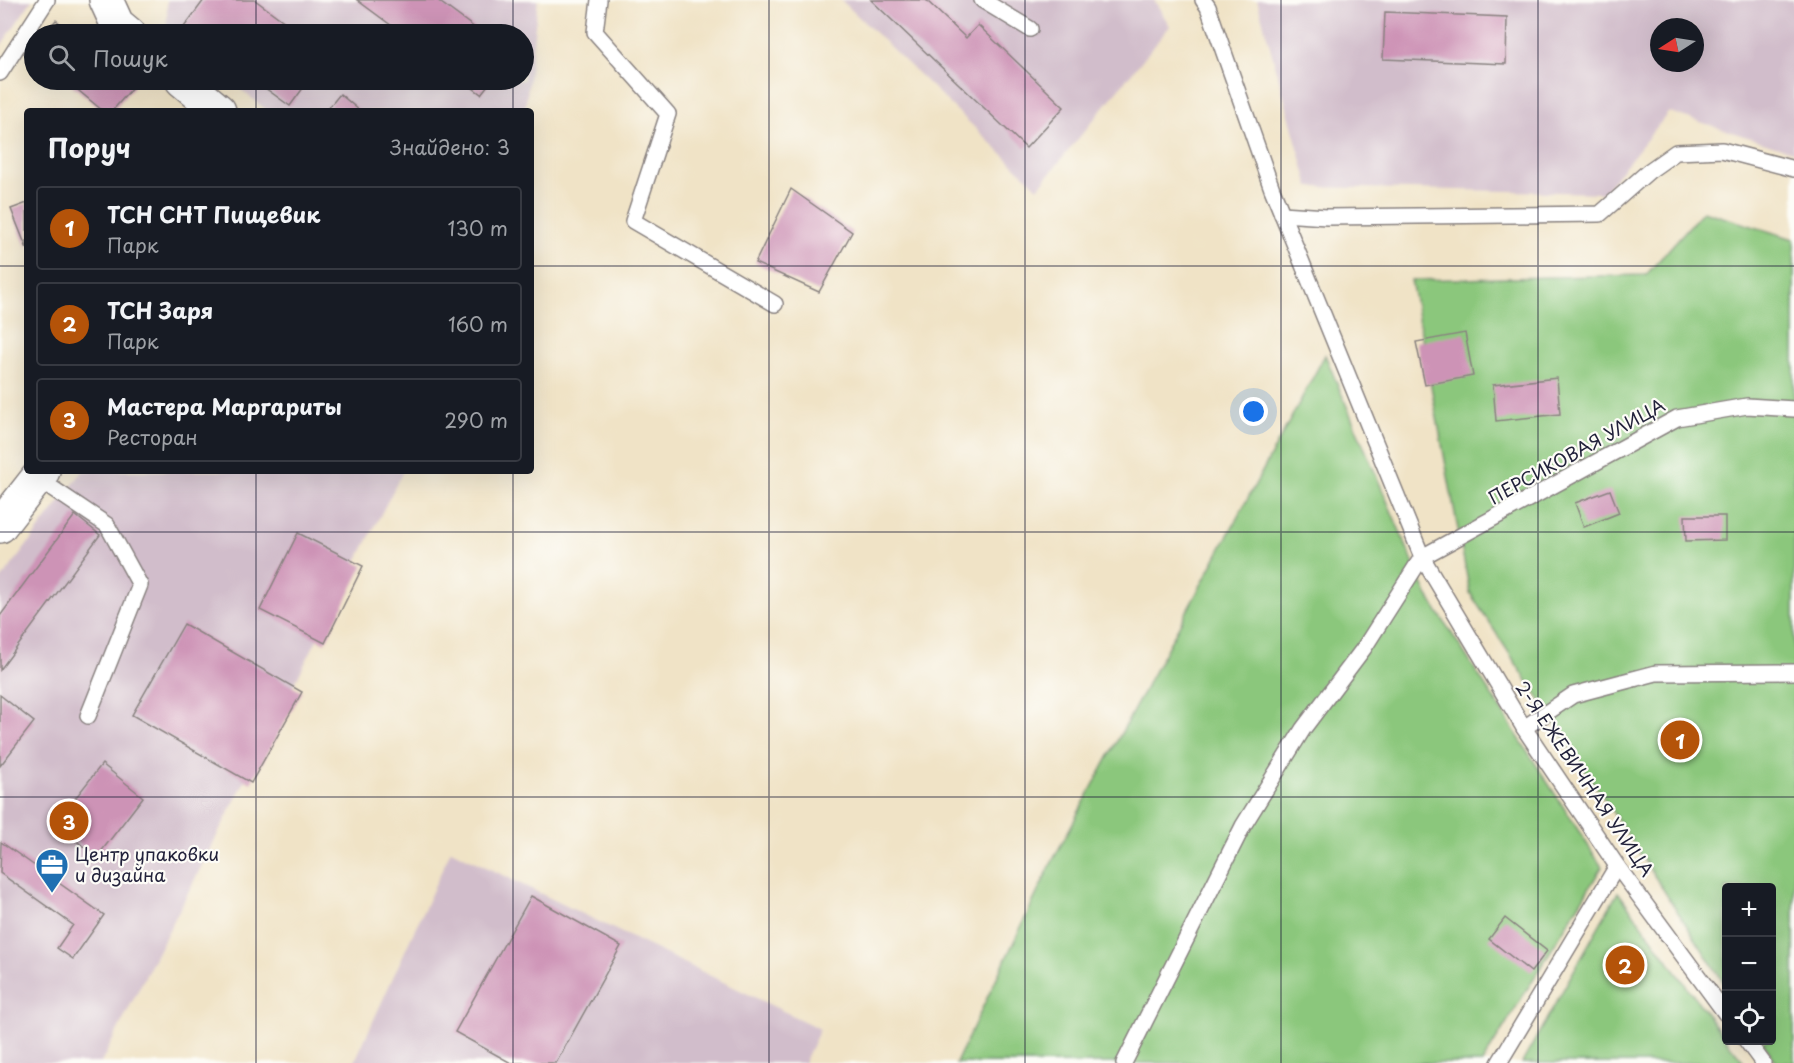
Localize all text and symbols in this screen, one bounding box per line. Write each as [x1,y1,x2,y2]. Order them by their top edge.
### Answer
north arrow [1650,18,1704,72]
search box [24,24,534,90]
icon: search [45,41,78,74]
text: Пошук [93,41,168,74]
text: Поруч [48,128,131,167]
text: Знайдено: 3 [390,132,510,162]
text: ТСН СНТ Пищевик [107,197,320,230]
text: 1 [65,213,74,243]
text: 130 m [448,213,508,243]
text: Парк [107,230,159,260]
text: ТСН Заря [107,293,213,326]
text: 2 [62,309,77,339]
text: 160 m [448,309,508,339]
text: Парк [107,326,159,356]
text: Мастера Маргариты [107,389,342,422]
street label: ПЕРСИКОВАЯ УЛИЦА [1483,391,1670,511]
your location [1239,397,1268,426]
text: 3 [63,405,76,435]
text: 290 m [444,405,508,435]
text: Ресторан [107,422,198,452]
street label: 2-Я ЕЖЕВИЧНАЯ УЛИЦА [1509,675,1661,882]
pin: 1 [1660,718,1700,762]
pin: 3 [50,798,88,844]
place label: Центр упаковки и дизайна [75,840,219,888]
office icon: Центр упаковки и дизайна [34,847,70,894]
map controls [1722,883,1776,1045]
button: + [1722,883,1776,937]
button: − [1722,937,1776,991]
pin: 2 [1606,942,1644,988]
button: locate [1722,991,1776,1045]

